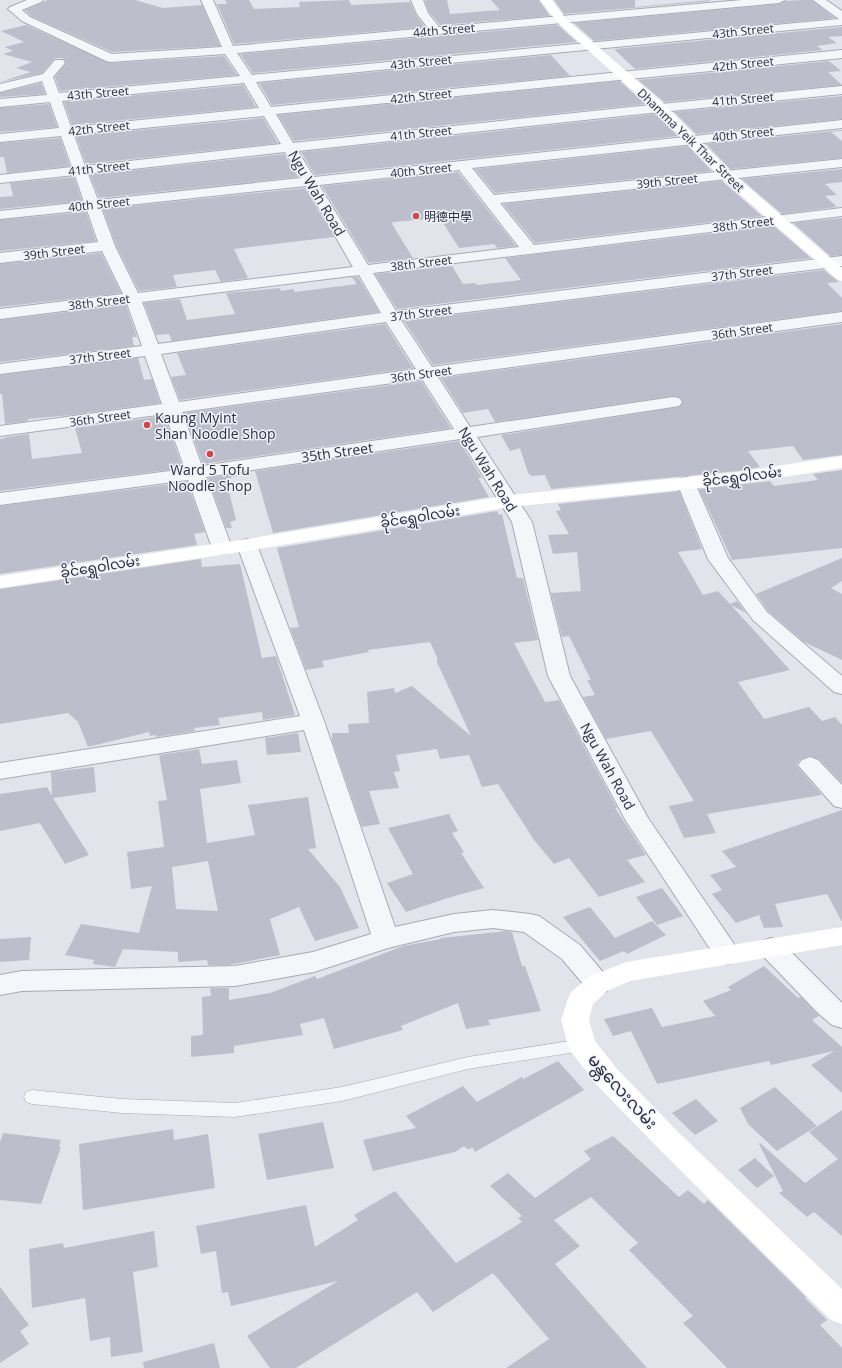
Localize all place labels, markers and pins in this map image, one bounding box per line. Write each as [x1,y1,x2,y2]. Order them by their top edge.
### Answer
place label: 明德中學 [424,208,472,225]
marker: 明德中學 [411,211,421,221]
place label: Kaung Myint Shan Noodle Shop [155,408,276,443]
marker: Kaung Myint Shan Noodle Shop [142,420,152,430]
marker: Ward 5 Tofu Noodle Shop [205,449,215,459]
place label: Ward 5 Tofu Noodle Shop [168,460,252,495]

